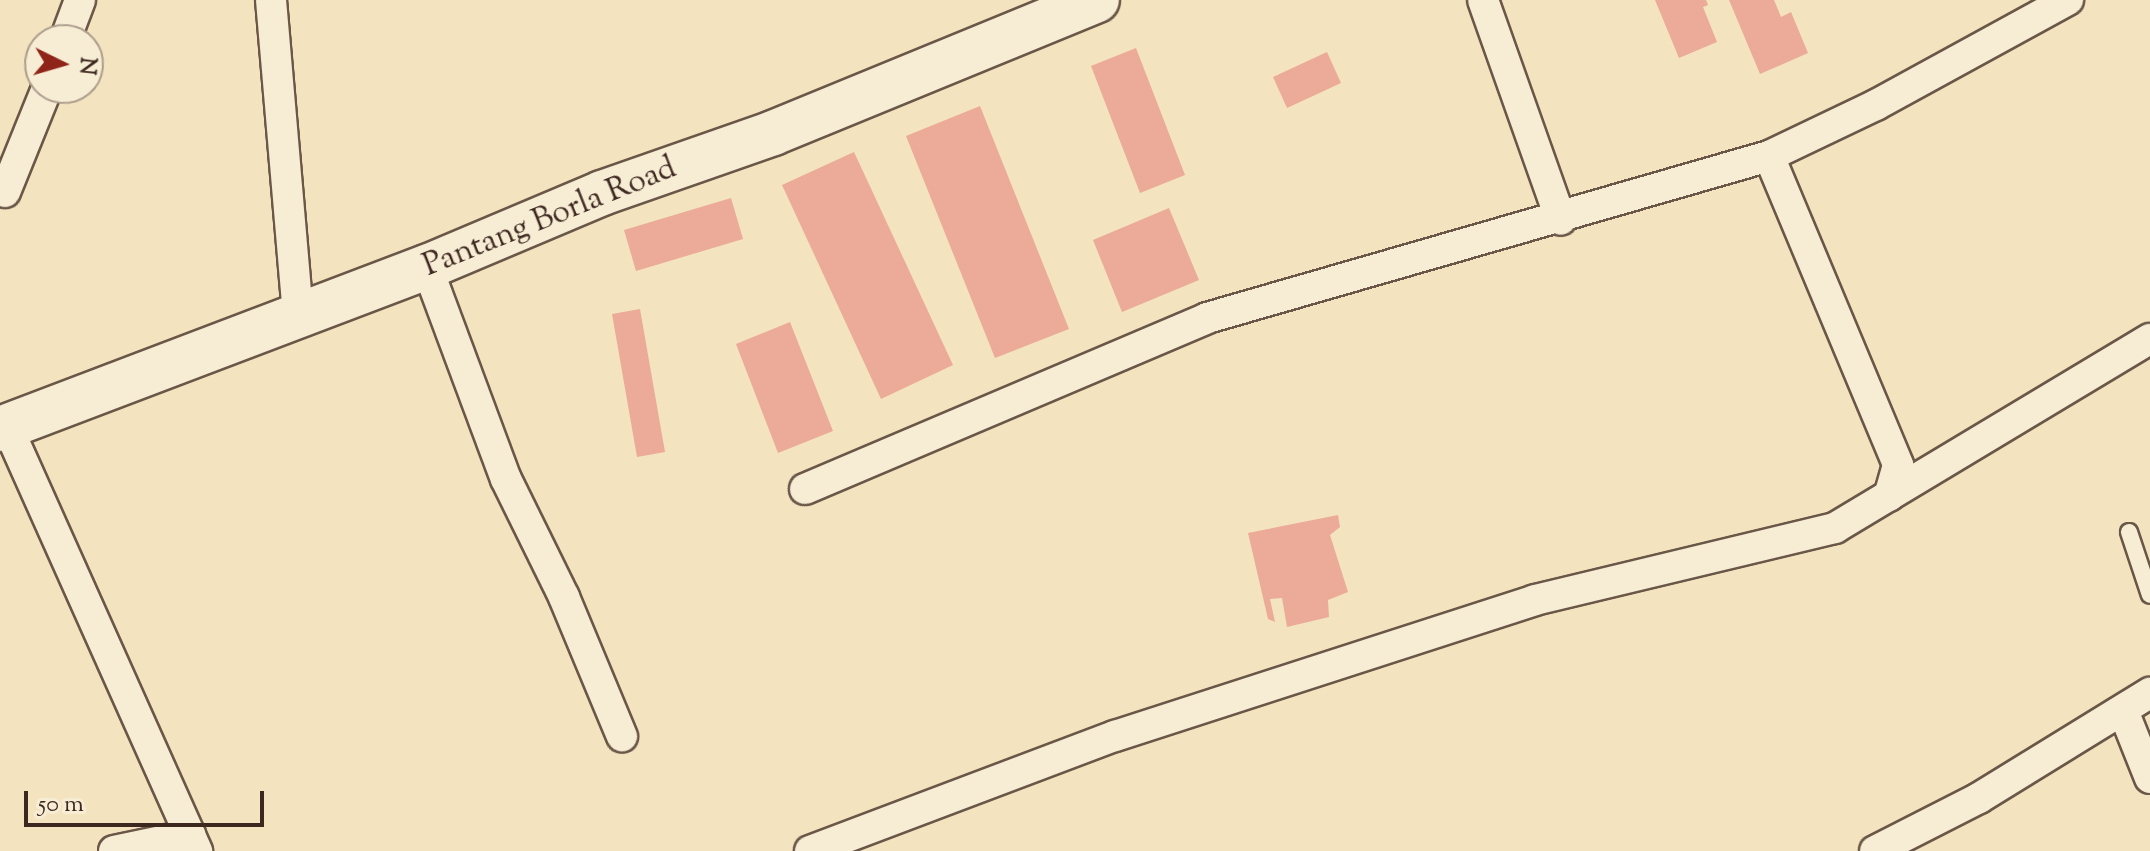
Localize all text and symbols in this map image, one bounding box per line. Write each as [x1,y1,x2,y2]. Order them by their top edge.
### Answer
north arrow [24,24,104,104]
text: N [69,56,103,76]
street label: Pantang Borla Road [418,150,682,286]
scale bar [28,775,268,825]
text: 50 m [38,788,84,822]

